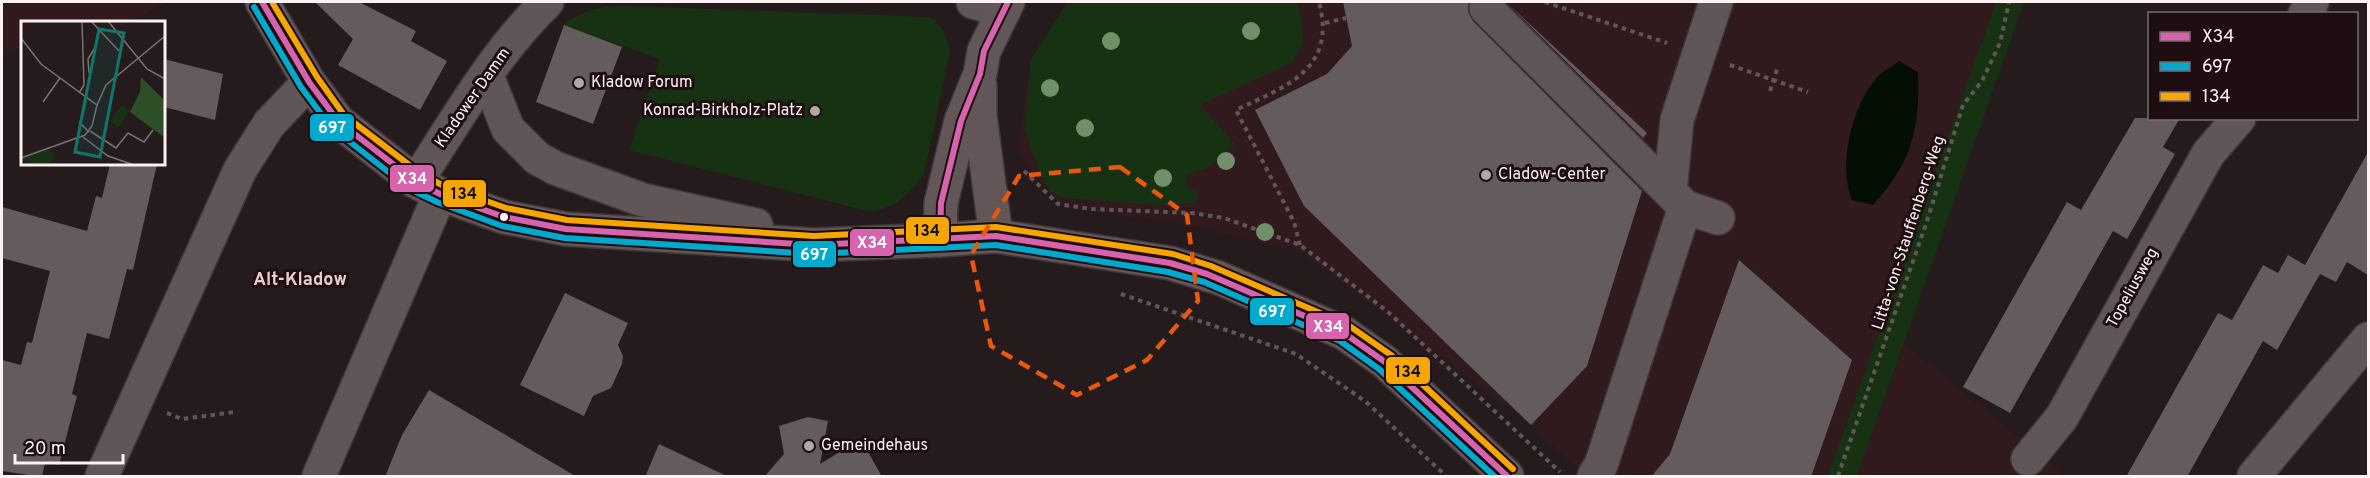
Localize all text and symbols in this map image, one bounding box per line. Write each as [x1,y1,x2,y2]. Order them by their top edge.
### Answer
legend [2148,12,2358,120]
inset map [21,21,165,165]
text: X34 [2202,26,2235,49]
street label: Kladower Damm [431,44,515,152]
text: 697 [2202,56,2232,79]
place label: Kladow Forum [591,73,693,93]
marker: Kladow Forum [572,76,586,90]
text: 134 [2202,86,2231,109]
place label: Konrad-Birkholz-Platz [643,101,803,121]
marker: Konrad-Birkholz-Platz [808,104,822,118]
line badge: 697 [309,113,355,142]
text: 697 [318,119,346,139]
street label: Litta-von-Stauffenberg-Weg [1868,133,1950,333]
line badge: X34 [389,164,435,193]
place label: Cladow-Center [1498,165,1606,185]
marker: Cladow-Center [1479,168,1493,182]
text: X34 [397,170,427,190]
line badge: 134 [442,179,487,208]
text: 134 [451,185,477,205]
unlabelled marker [498,211,510,223]
line badge: 134 [905,216,950,245]
text: 134 [914,222,940,242]
line badge: X34 [849,228,895,257]
text: X34 [857,234,887,254]
line badge: 697 [792,240,837,268]
street label: Topeliusweg [2103,244,2163,332]
text: 697 [800,246,828,266]
district label: Alt-Kladow [253,269,347,292]
line badge: 697 [1249,297,1295,326]
text: 697 [1258,303,1286,323]
line badge: X34 [1305,312,1350,340]
text: X34 [1313,318,1343,338]
line badge: 134 [1385,356,1431,385]
text: 134 [1395,363,1421,383]
scale bar [15,427,123,465]
place label: Gemeindehaus [821,436,928,456]
text: 20 m [24,438,66,461]
marker: Gemeindehaus [802,439,816,453]

